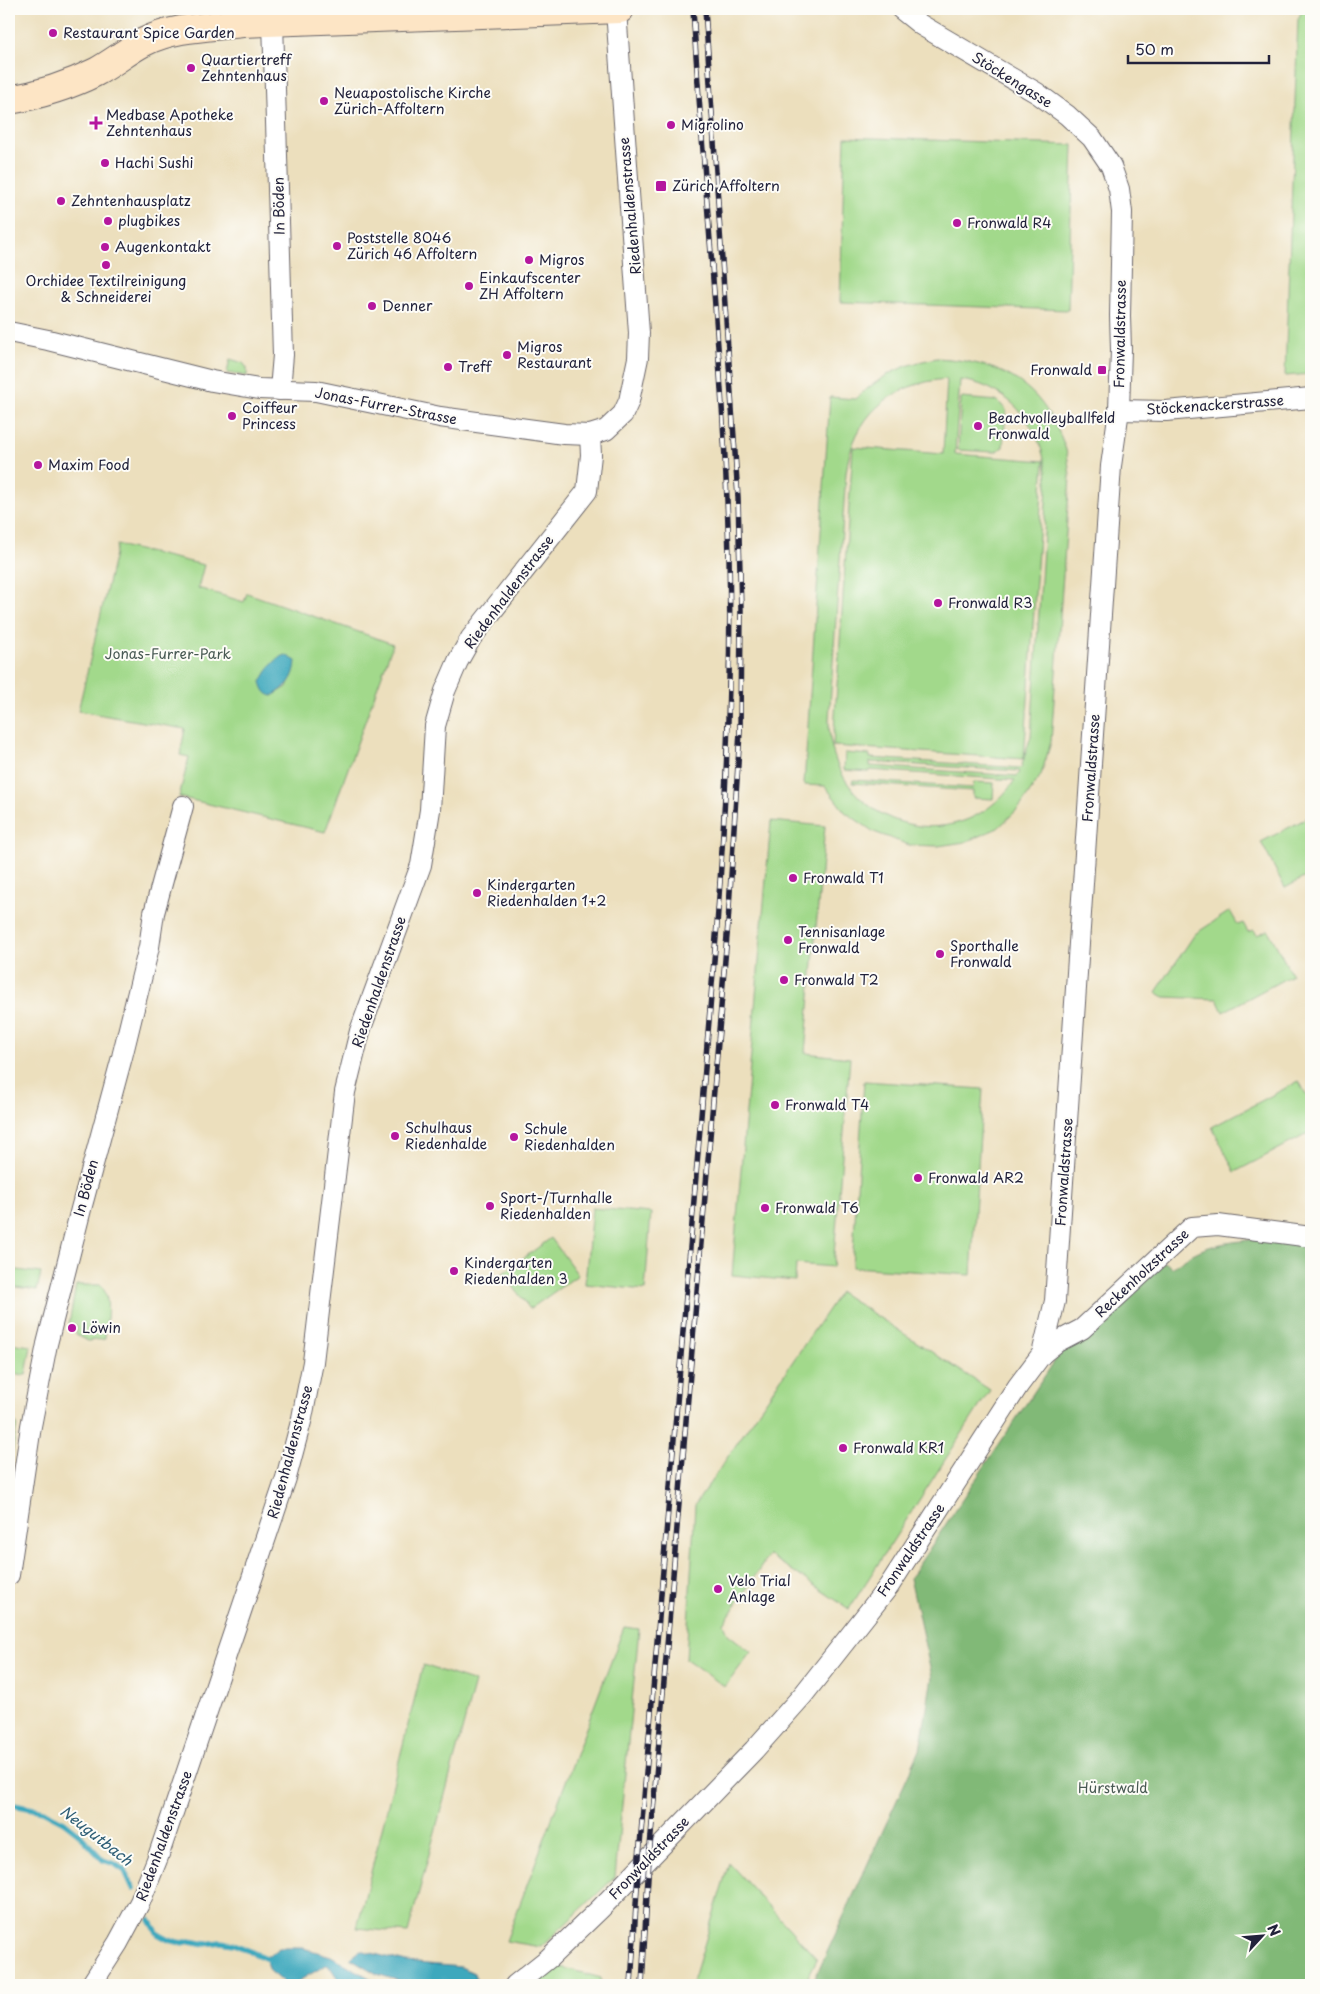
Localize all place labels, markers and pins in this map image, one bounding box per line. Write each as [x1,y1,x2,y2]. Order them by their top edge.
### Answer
place label: Restaurant Spice Garden [63,22,235,43]
marker: Restaurant Spice Garden [47,27,59,39]
place label: Quartiertreff Zehntenhaus [201,49,293,86]
marker: Quartiertreff Zehntenhaus [185,62,197,74]
place label: Neuapostolische Kirche Zürich-Affoltern [334,82,491,119]
marker: Neuapostolische Kirche Zürich-Affoltern [318,95,330,107]
place label: Medbase Apotheke Zehntenhaus [106,104,234,141]
place label: Migrolino [681,114,744,135]
marker: Medbase Apotheke Zehntenhaus [90,117,102,129]
marker: Migrolino [665,119,677,131]
place label: Hachi Sushi [115,152,194,173]
marker: Hachi Sushi [99,157,111,169]
place label: Zürich Affoltern [672,175,780,196]
marker: Zürich Affoltern [654,179,668,193]
place label: Zehntenhausplatz [71,190,191,211]
marker: Zehntenhausplatz [55,195,67,207]
place label: plugbikes [118,210,180,231]
place label: Fronwald R4 [967,212,1051,233]
marker: plugbikes [102,215,114,227]
marker: Fronwald R4 [951,217,963,229]
place label: Poststelle 8046 Zürich 46 Affoltern [347,227,477,264]
place label: Augenkontakt [115,236,211,257]
marker: Poststelle 8046 Zürich 46 Affoltern [331,240,343,252]
marker: Augenkontakt [99,241,111,253]
place label: Migros [539,249,584,270]
marker: Migros [523,254,535,266]
marker: Orchidee Textilreinigung & Schneiderei [100,259,112,271]
place label: Einkaufscenter ZH Affoltern [479,267,581,304]
place label: Orchidee Textilreinigung & Schneiderei [26,270,186,307]
marker: Einkaufscenter ZH Affoltern [463,280,475,292]
place label: Denner [382,295,433,316]
marker: Denner [366,300,378,312]
place label: Migros Restaurant [517,336,592,373]
marker: Migros Restaurant [501,349,513,361]
place label: Treff [458,356,493,377]
place label: Fronwald [1030,359,1092,380]
marker: Treff [442,361,454,373]
marker: Fronwald [1096,364,1108,376]
place label: Coiffeur Princess [242,397,298,434]
place label: Beachvolleyballfeld Fronwald [988,407,1115,444]
marker: Coiffeur Princess [226,410,238,422]
marker: Beachvolleyballfeld Fronwald [972,420,984,432]
place label: Maxim Food [48,454,130,475]
marker: Maxim Food [32,459,44,471]
place label: Fronwald R3 [948,592,1032,613]
marker: Fronwald R3 [932,597,944,609]
place label: Fronwald T1 [803,867,884,888]
marker: Fronwald T1 [787,872,799,884]
place label: Kindergarten Riedenhalden 1+2 [487,874,607,911]
marker: Kindergarten Riedenhalden 1+2 [471,887,483,899]
place label: Tennisanlage Fronwald [798,921,885,958]
marker: Tennisanlage Fronwald [782,934,794,946]
place label: Sporthalle Fronwald [950,935,1019,972]
marker: Sporthalle Fronwald [934,948,946,960]
place label: Fronwald T2 [794,969,879,990]
marker: Fronwald T2 [778,974,790,986]
place label: Fronwald T4 [785,1094,869,1115]
marker: Fronwald T4 [769,1099,781,1111]
place label: Schulhaus Riedenhalde [405,1117,488,1154]
place label: Schule Riedenhalden [524,1118,615,1155]
marker: Schulhaus Riedenhalde [389,1130,401,1142]
marker: Schule Riedenhalden [508,1131,520,1143]
place label: Fronwald AR2 [928,1167,1024,1188]
marker: Fronwald AR2 [912,1172,924,1184]
place label: Sport-/Turnhalle Riedenhalden [500,1187,613,1224]
place label: Fronwald T6 [775,1197,859,1218]
marker: Sport-/Turnhalle Riedenhalden [484,1200,496,1212]
marker: Fronwald T6 [759,1202,771,1214]
place label: Kindergarten Riedenhalden 3 [464,1252,568,1289]
marker: Kindergarten Riedenhalden 3 [448,1265,460,1277]
place label: Löwin [82,1317,121,1338]
marker: Löwin [66,1322,78,1334]
place label: Fronwald KR1 [853,1437,944,1458]
marker: Fronwald KR1 [837,1442,849,1454]
place label: Velo Trial Anlage [728,1570,791,1607]
marker: Velo Trial Anlage [712,1583,724,1595]

